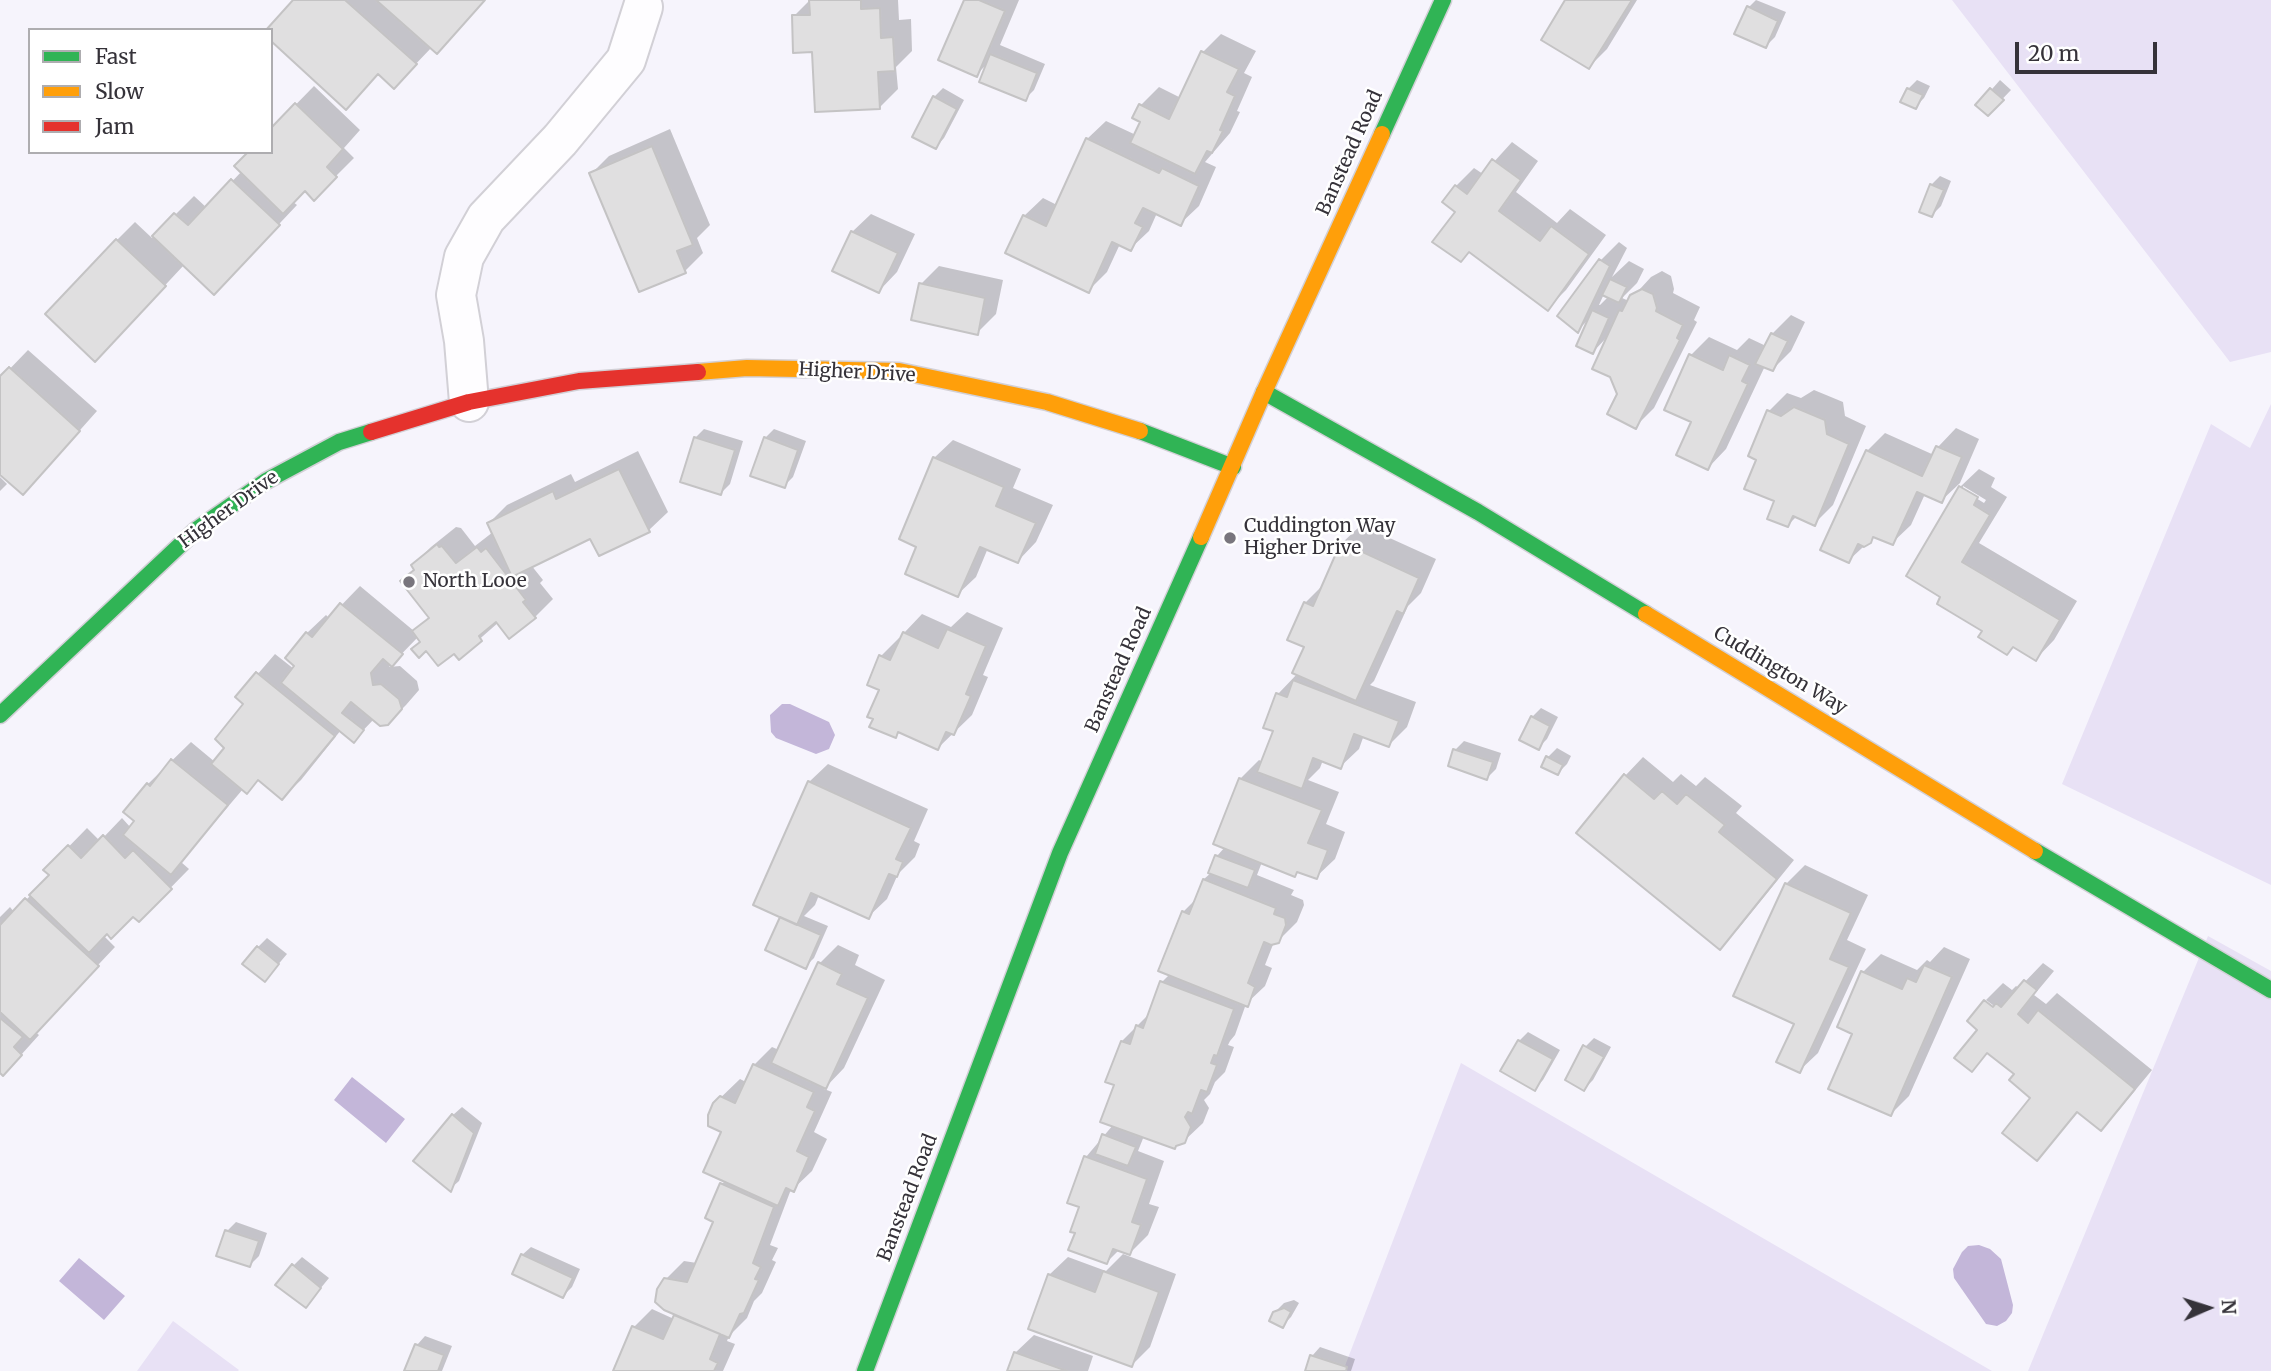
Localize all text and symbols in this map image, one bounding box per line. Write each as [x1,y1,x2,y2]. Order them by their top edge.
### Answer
legend [28,28,273,154]
scale bar [2019,28,2161,72]
text: 20 m [2028,40,2079,67]
text: Fast [95,43,137,70]
text: Slow [95,78,144,105]
street label: Banstead Road [1312,87,1388,219]
text: Jam [95,113,134,140]
street label: Higher Drive [798,359,916,387]
street label: Higher Drive [175,466,283,554]
place label: Cuddington Way Higher Drive [1244,516,1396,560]
marker: Cuddington Way Higher Drive [1222,530,1238,546]
place label: North Looe [423,571,527,593]
marker: North Looe [401,574,417,590]
street label: Banstead Road [1081,604,1157,736]
street label: Cuddington Way [1709,622,1851,720]
street label: Banstead Road [873,1131,943,1265]
north arrow [2173,1273,2243,1343]
text: N [2217,1299,2241,1315]

